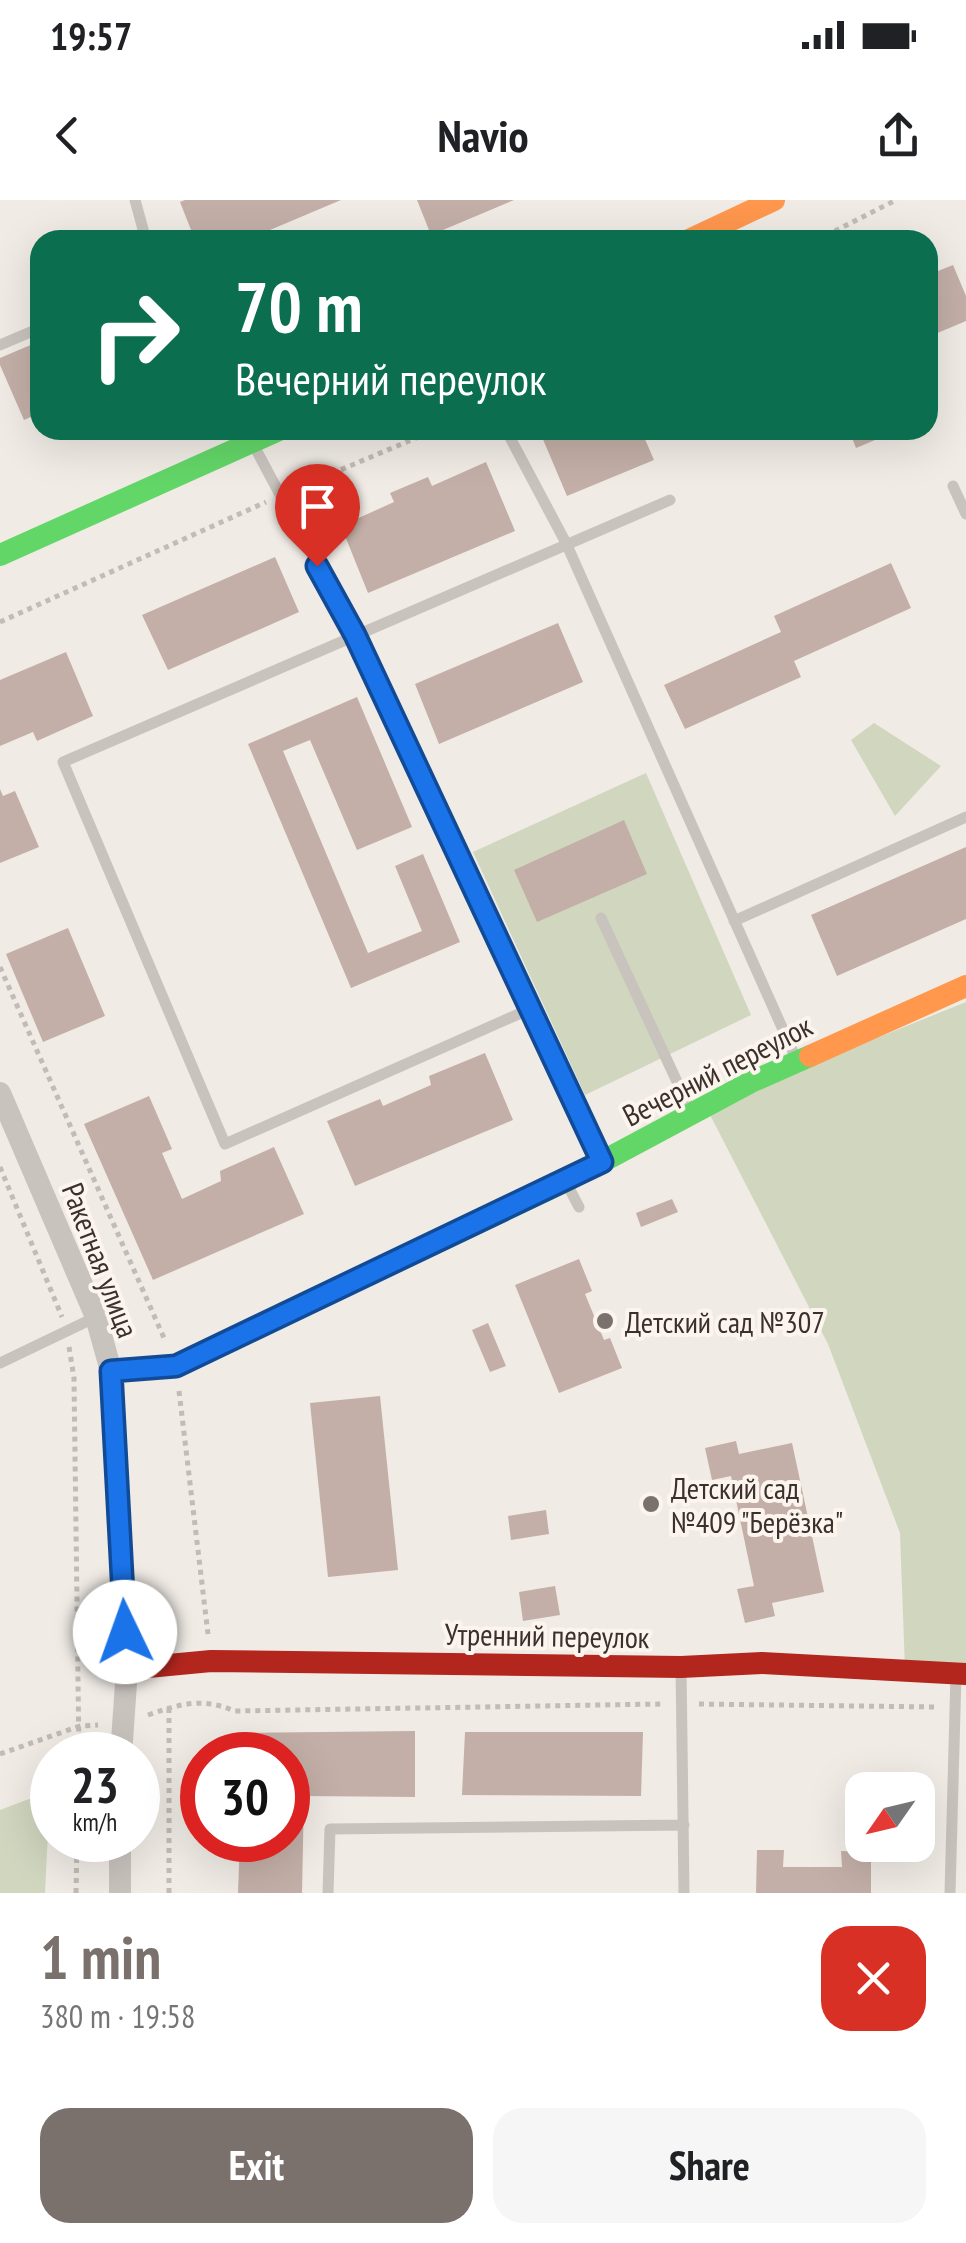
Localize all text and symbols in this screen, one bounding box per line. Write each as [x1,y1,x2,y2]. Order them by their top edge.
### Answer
text: 19:57 [50,11,132,60]
text: Navio [438,106,529,164]
icon: back [40,108,95,163]
icon: share [871,108,926,163]
text: 70 m [235,261,363,351]
icon: right [70,270,200,400]
text: Вечерний переулок [235,349,546,407]
pin [275,464,360,567]
icon: arrive [290,479,345,534]
street label: Вечерний переулок [616,1005,819,1134]
street label: Ракетная улица [54,1177,148,1343]
place label: Детский сад №307 [625,1302,825,1341]
marker: Детский сад №307 [594,1310,616,1332]
place label: Детский сад №409 "Берёзка" [671,1468,843,1541]
marker: Детский сад №409 "Берёзка" [640,1493,662,1515]
position arrow [73,1580,177,1684]
street label: Утренний переулок [444,1614,650,1656]
speed limit sign: 30 [180,1732,310,1862]
text: 23 [71,1752,119,1817]
north arrow [845,1772,935,1862]
map controls [845,1772,935,1862]
text: km/h [73,1806,117,1838]
text: 1 min [40,1918,161,1996]
button: close [821,1926,926,2031]
text: 380 m · 19:58 [40,1995,195,2037]
button: Exit [40,2108,473,2223]
button: Share [493,2108,926,2223]

